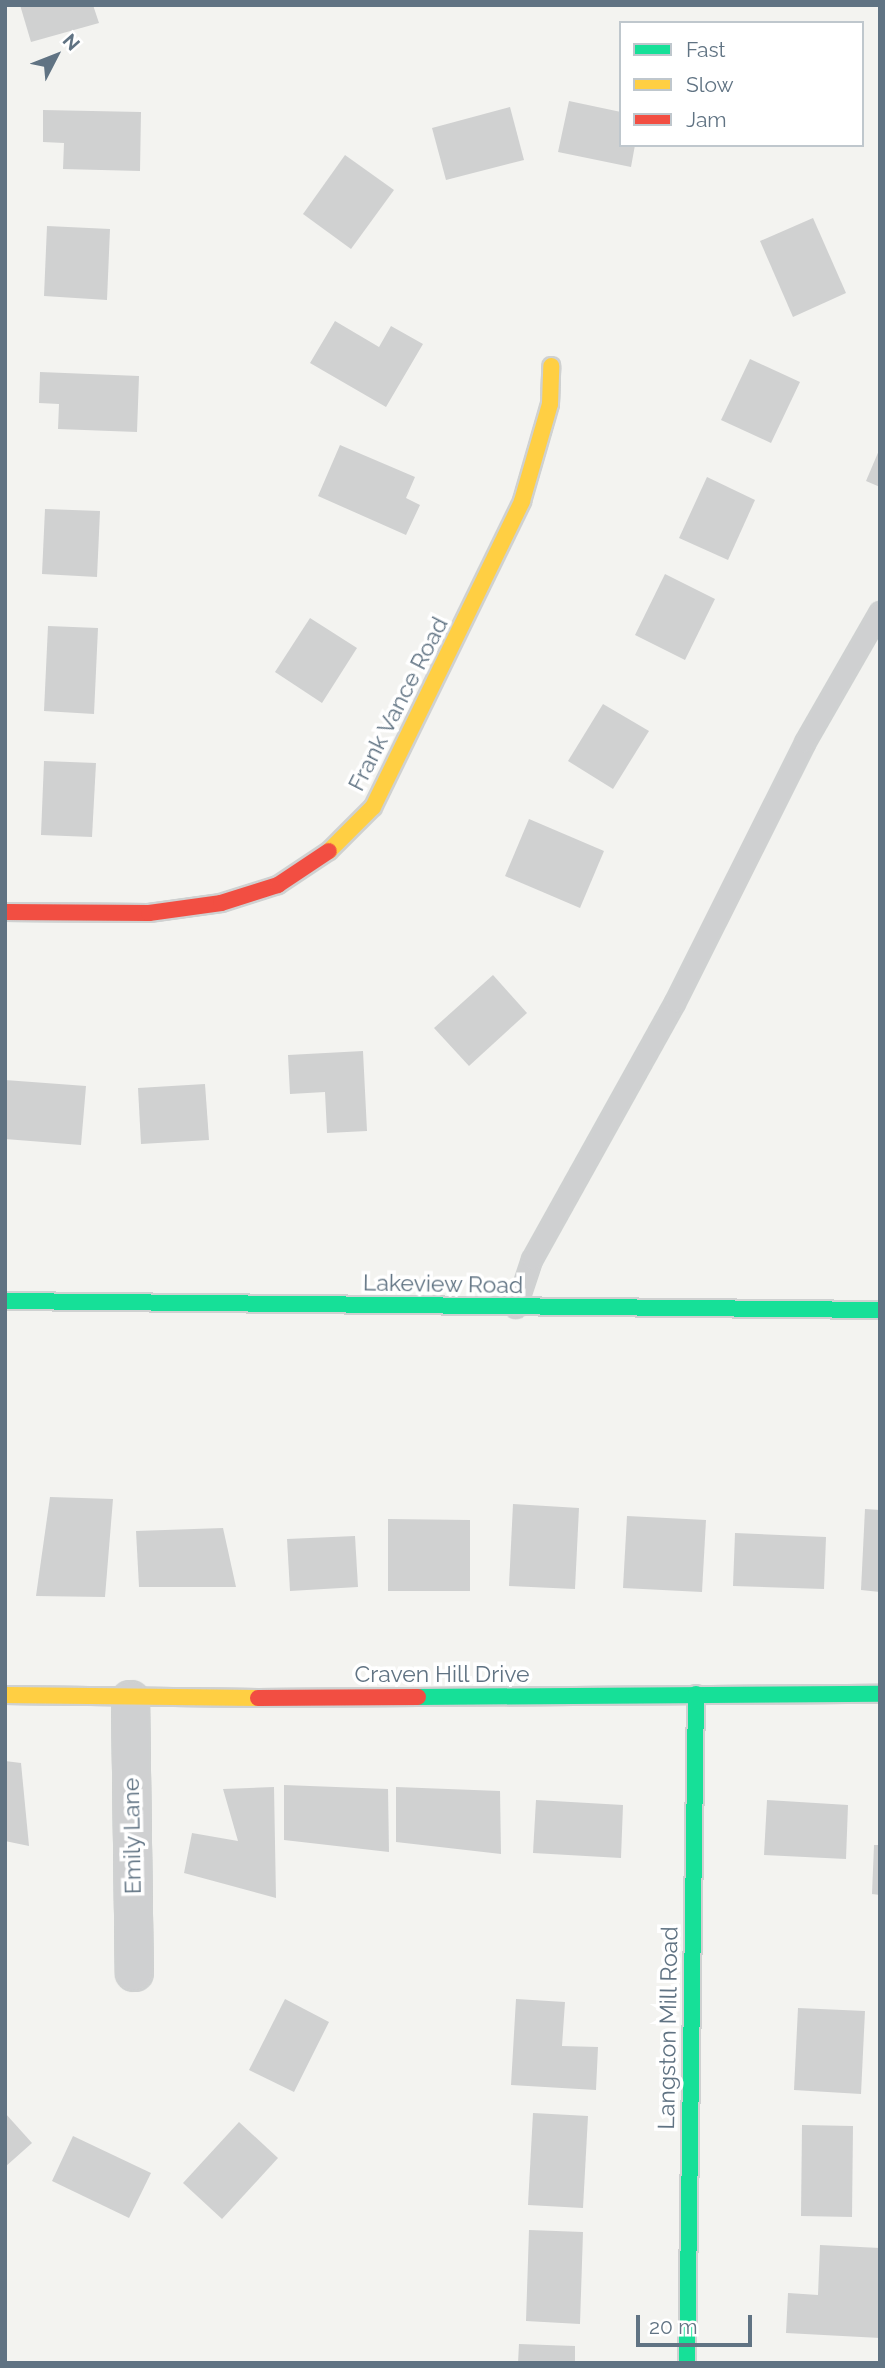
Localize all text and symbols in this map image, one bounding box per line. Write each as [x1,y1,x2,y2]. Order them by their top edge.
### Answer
north arrow [21,21,91,91]
legend [619,21,864,147]
text: N [59,29,85,55]
text: Fast [686,37,726,62]
text: Slow [686,72,734,97]
text: Jam [686,107,727,132]
street label: Frank Vance Road [342,612,454,796]
street label: Lakeview Road [362,1269,524,1299]
street label: Craven Hill Drive [354,1660,530,1688]
street label: Emily Lane [117,1777,147,1895]
street label: Langston Mill Road [652,1926,684,2130]
scale bar [640,2302,756,2346]
text: 20 m [649,2314,697,2339]

